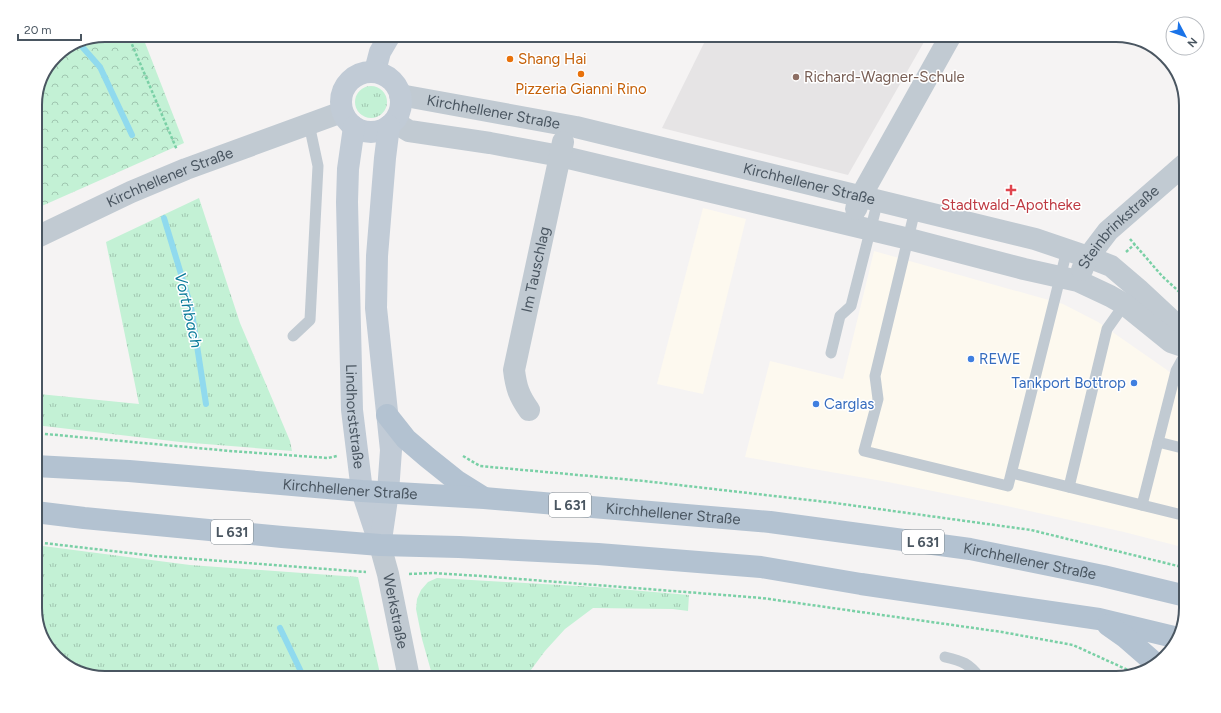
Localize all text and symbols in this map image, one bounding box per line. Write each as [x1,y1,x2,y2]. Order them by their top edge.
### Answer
scale bar [18,16,81,42]
north arrow [1165,16,1205,56]
text: 20 m [24,23,52,37]
text: N [1184,35,1200,50]
place label: Shang Hai [518,50,587,68]
marker: Shang Hai [505,54,515,64]
place label: Richard-Wagner-Schule [804,68,965,86]
marker: Pizzeria Gianni Rino [576,69,586,79]
marker: Richard-Wagner-Schule [791,72,801,82]
place label: Pizzeria Gianni Rino [515,80,647,98]
street label: Kirchhellener Straße [425,91,562,133]
street label: Kirchhellener Straße [104,144,236,211]
street label: Kirchhellener Straße [741,159,877,209]
street label: Steinbrinkstraße [1074,182,1163,271]
marker: Stadtwald-Apotheke [1006,185,1016,195]
place label: Stadtwald-Apotheke [941,196,1081,214]
street label: Im Tauschlag [518,225,554,314]
water label: Vorthbach [171,271,206,350]
place label: REWE [979,350,1021,368]
marker: REWE [966,354,976,364]
street label: Lindhorststraße [342,364,368,470]
place label: Tankport Bottrop [1011,374,1126,392]
marker: Tankport Bottrop [1129,378,1139,388]
place label: Carglas [824,395,874,413]
marker: Carglas [811,399,821,409]
street label: Kirchhellener Straße [282,475,418,503]
road number: L 631 [549,493,591,517]
street label: Kirchhellener Straße [605,499,741,528]
road number: L 631 [211,520,253,544]
road number: L 631 [902,530,944,554]
street label: Kirchhellener Straße [962,539,1098,583]
street label: Werkstraße [379,572,412,650]

